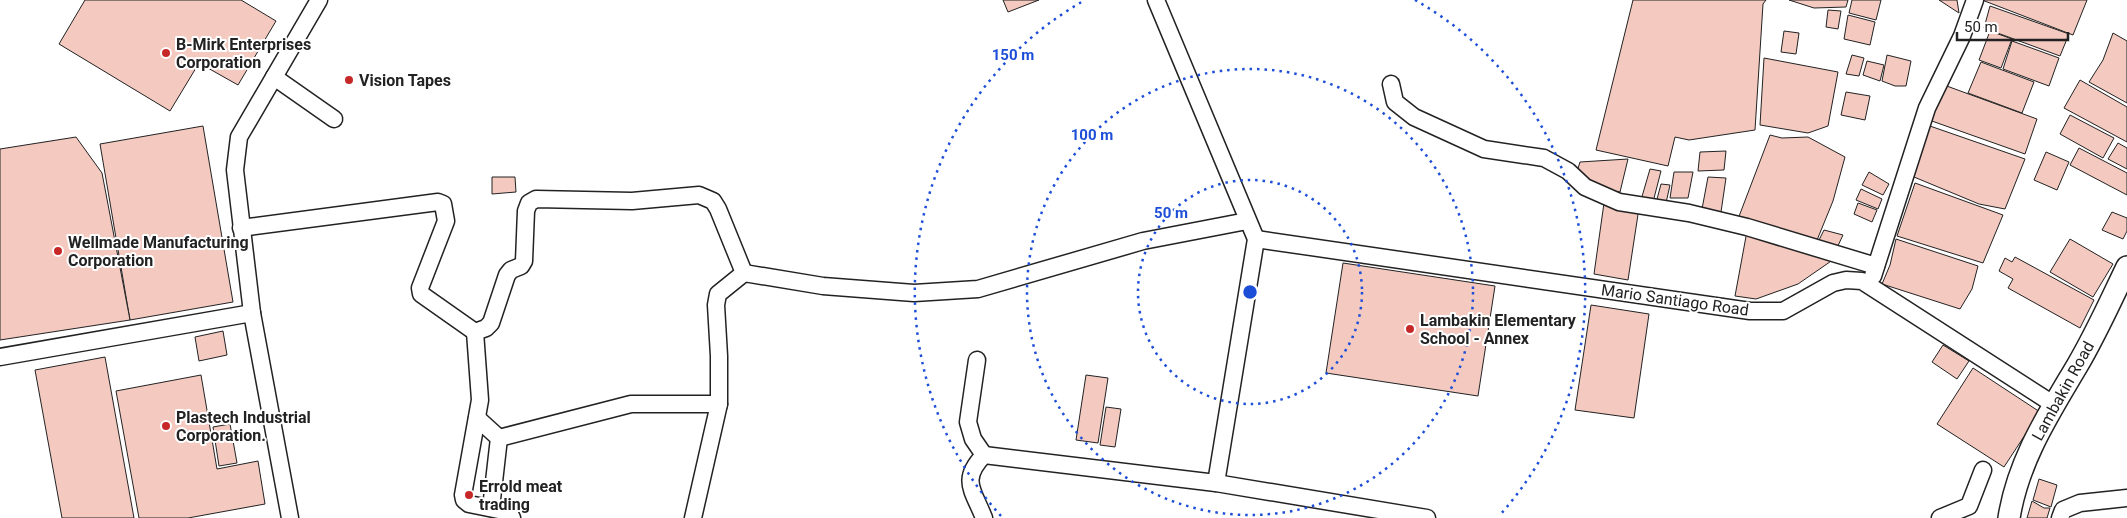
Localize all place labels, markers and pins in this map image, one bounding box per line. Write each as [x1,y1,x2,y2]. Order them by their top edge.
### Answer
place label: B-Mirk Enterprises Corporation [176,35,311,72]
marker: B-Mirk Enterprises Corporation [160,47,172,59]
place label: Vision Tapes [359,71,451,90]
marker: Vision Tapes [343,74,355,86]
place label: Wellmade Manufacturing Corporation [68,233,249,270]
marker: Wellmade Manufacturing Corporation [52,245,64,257]
centre of rings [1241,283,1259,301]
place label: Lambakin Elementary School - Annex [1420,311,1577,348]
marker: Lambakin Elementary School - Annex [1404,323,1416,335]
place label: Plastech Industrial Corporation. [176,408,311,445]
marker: Plastech Industrial Corporation. [160,420,172,432]
place label: Errold meat trading [479,477,563,514]
marker: Errold meat trading [463,489,475,501]

